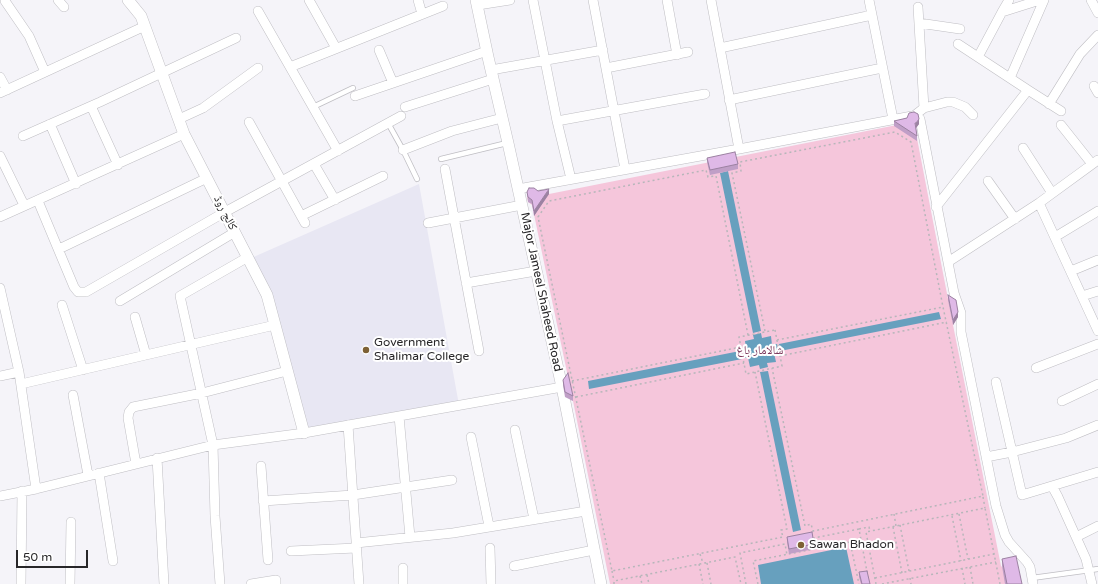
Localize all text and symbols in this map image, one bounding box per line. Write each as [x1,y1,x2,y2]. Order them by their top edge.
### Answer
street label: کالج روڈ [210,193,240,233]
street label: Major Jameel Shaheed Road [517,211,565,373]
place label: Government Shalimar College [374,336,469,364]
park label: شالامار باغ [737,344,783,358]
marker: Government Shalimar College [361,345,371,355]
place label: Sawan Bhadon [809,538,894,552]
marker: Sawan Bhadon [796,540,806,550]
scale bar [18,542,90,568]
text: 50 m [23,550,52,564]

